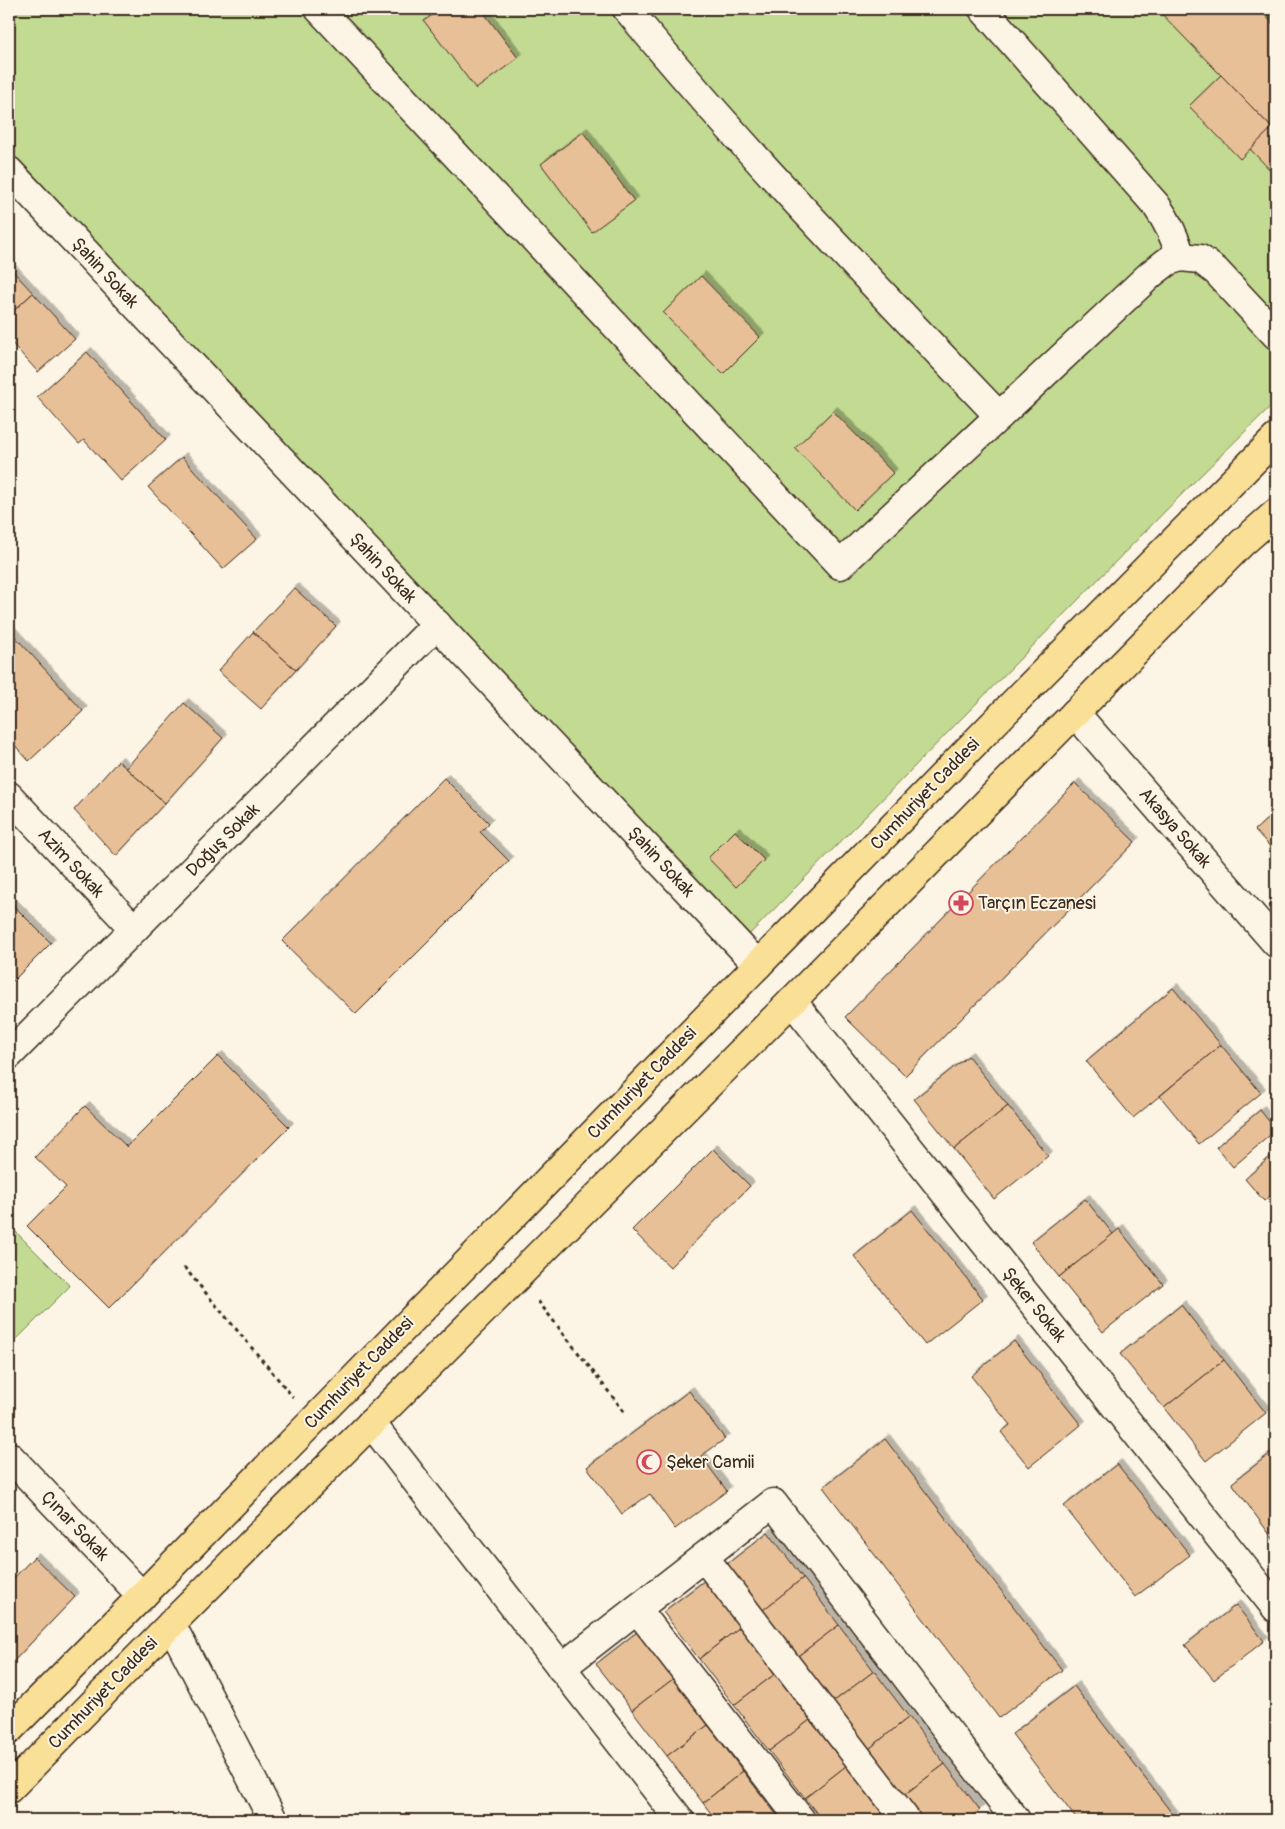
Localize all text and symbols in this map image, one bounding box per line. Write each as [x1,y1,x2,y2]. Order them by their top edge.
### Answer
street label: Şahin Sokak [66,233,144,314]
street label: Şahin Sokak [344,528,422,609]
street label: Cumhuriyet Caddesi [865,733,985,855]
street label: Akasya Sokak [1134,783,1217,873]
street label: Doğuş Sokak [181,798,265,882]
street label: Şahin Sokak [622,822,700,903]
street label: Azim Sokak [33,823,109,903]
pharmacy icon: Tarçın Eczanesi [948,890,974,916]
place label: Tarçın Eczanesi [978,892,1096,915]
street label: Cumhuriyet Caddesi [582,1022,702,1144]
street label: Şeker Sokak [997,1263,1072,1348]
street label: Cumhuriyet Caddesi [299,1312,419,1434]
mosque icon: Şeker Camii [636,1449,662,1475]
place label: Şeker Camii [666,1451,754,1474]
street label: Çınar Sokak [36,1486,114,1566]
street label: Cumhuriyet Caddesi [43,1632,163,1754]

